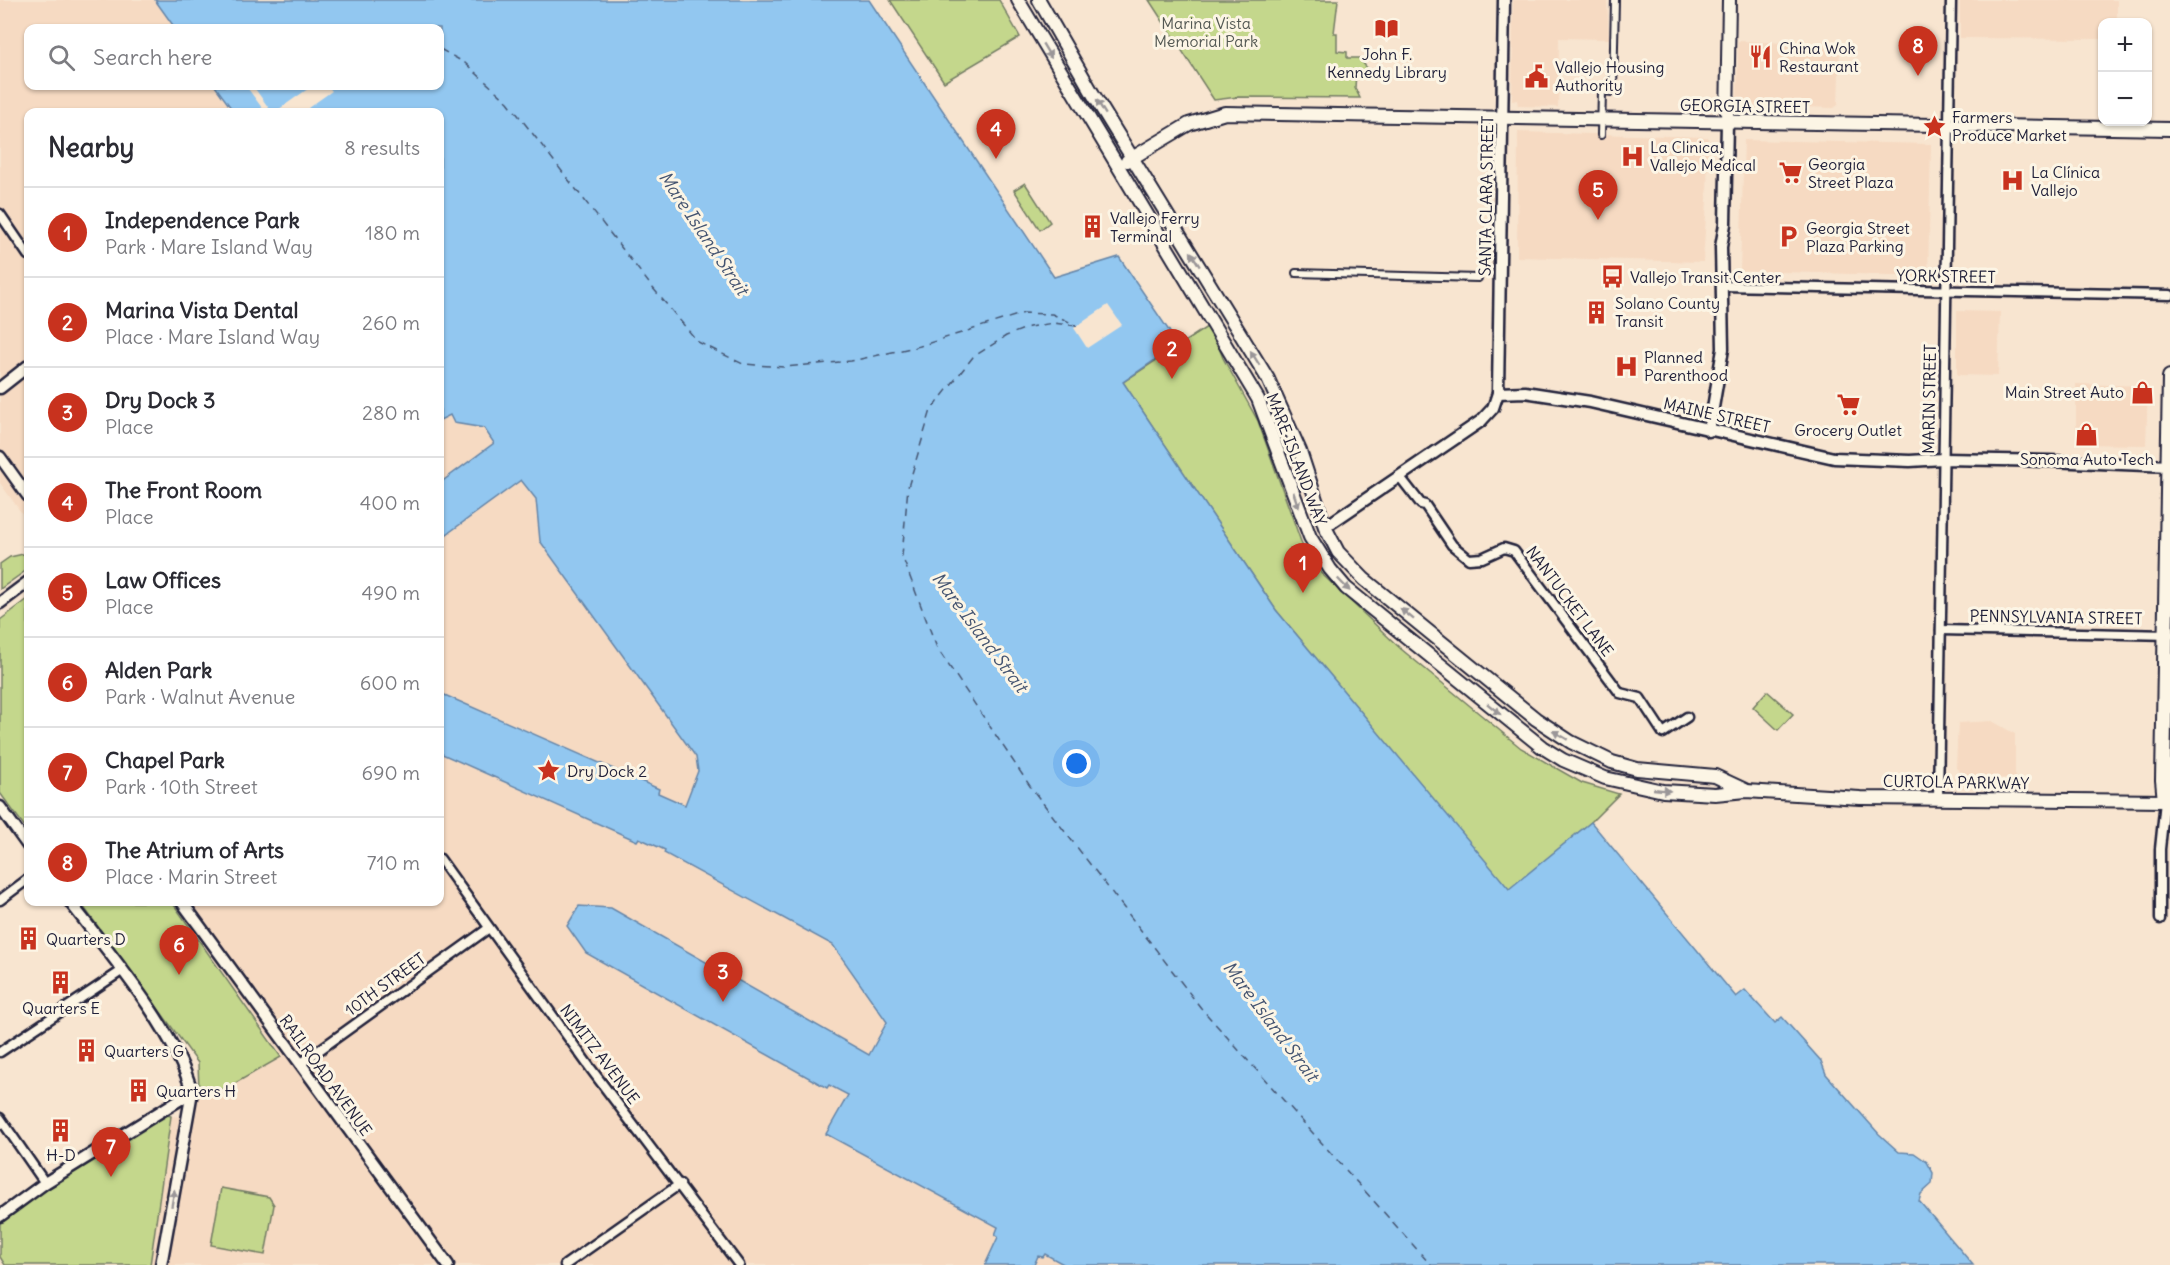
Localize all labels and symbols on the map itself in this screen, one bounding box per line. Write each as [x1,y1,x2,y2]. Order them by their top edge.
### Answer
park label: Marina Vista Memorial Park [1154,13,1258,51]
library icon: John F. Kennedy Library [1374,16,1400,42]
pin: 8 [1898,26,1938,76]
place label: China Wok Restaurant [1779,38,1859,76]
one-way arrow [1042,43,1053,59]
place label: John F. Kennedy Library [1327,44,1447,82]
restaurant icon: China Wok Restaurant [1748,44,1774,70]
place label: Vallejo Housing Authority [1555,57,1665,95]
public building icon: Vallejo Housing Authority [1524,63,1550,89]
street label: GEORGIA STREET [1680,95,1810,117]
one-way arrow [1095,99,1106,115]
place label: Farmers Produce Market [1952,107,2067,145]
pin: 4 [976,110,1016,159]
place icon: Farmers Produce Market [1921,113,1947,139]
street label: SANTA CLARA STREET [1475,116,1497,276]
place label: La Clinica, Vallejo Medical [1650,137,1756,175]
hospital icon: La Clinica, Vallejo Medical [1619,143,1645,169]
place label: Georgia Street Plaza [1808,154,1894,192]
supermarket icon: Georgia Street Plaza [1777,160,1803,186]
place label: La Clínica Vallejo [2031,162,2100,200]
water label: Mare Island Strait [654,167,755,301]
hospital icon: La Clínica Vallejo [2000,168,2026,194]
pin: 5 [1578,170,1618,220]
place label: Vallejo Ferry Terminal [1110,208,1200,246]
building icon: Vallejo Ferry Terminal [1079,214,1105,240]
place label: Georgia Street Plaza Parking [1806,218,1910,256]
parking icon: Georgia Street Plaza Parking [1775,224,1801,250]
one-way arrow [1190,251,1201,267]
bus stop icon: Vallejo Transit Center [1599,264,1625,290]
street label: YORK STREET [1896,265,1996,287]
place label: Vallejo Transit Center [1630,267,1781,287]
place label: Solano County Transit [1615,293,1720,331]
building icon: Solano County Transit [1584,299,1610,325]
pin: 2 [1152,330,1192,379]
street label: MARIN STREET [1918,344,1940,454]
place label: Planned Parenthood [1644,347,1728,385]
one-way arrow [1249,350,1260,366]
hospital icon: Planned Parenthood [1613,353,1639,379]
shop icon: Main Street Auto [2129,379,2155,405]
place label: Main Street Auto [2005,382,2124,402]
street label: MARE ISLAND WAY [1263,390,1332,528]
supermarket icon: Grocery Outlet [1835,392,1861,418]
street label: MAINE STREET [1662,393,1772,437]
place label: Grocery Outlet [1794,420,1902,440]
shop icon: Sonoma Auto Tech [2074,421,2100,447]
place label: Sonoma Auto Tech [2020,449,2154,469]
one-way arrow [1291,491,1301,509]
street label: NANTUCKET LANE [1522,542,1618,660]
pin: 1 [1284,544,1322,593]
water label: Mare Island Strait [927,567,1034,698]
one-way arrow [1336,577,1350,591]
street label: PENNSYLVANIA STREET [1969,605,2143,629]
one-way arrow [1399,608,1415,621]
one-way arrow [1486,702,1502,715]
one-way arrow [1552,730,1568,741]
your location [1062,749,1091,778]
place icon: Dry Dock 2 [536,758,562,784]
place label: Dry Dock 2 [567,761,647,781]
street label: CURTOLA PARKWAY [1883,771,2030,793]
one-way arrow [1653,785,1672,795]
building icon: Quarters D [15,926,41,952]
pin: 6 [160,926,198,975]
place label: Quarters D [46,929,126,949]
street label: 10TH STREET [341,948,429,1020]
pin: 3 [704,952,742,1002]
water label: Mare Island Strait [1218,956,1325,1087]
building icon: Quarters E [48,970,74,996]
place label: Quarters E [22,998,100,1018]
street label: NIMITZ AVENUE [556,1000,644,1108]
street label: RAILROAD AVENUE [275,1011,377,1139]
building icon: Quarters G [73,1038,99,1064]
place label: Quarters G [104,1041,184,1061]
building icon: Quarters H [125,1078,151,1104]
place label: Quarters H [156,1081,236,1101]
building icon: H-D [48,1117,74,1143]
pin: 7 [92,1128,130,1177]
place label: H-D [46,1145,76,1165]
one-way arrow [169,1188,178,1207]

